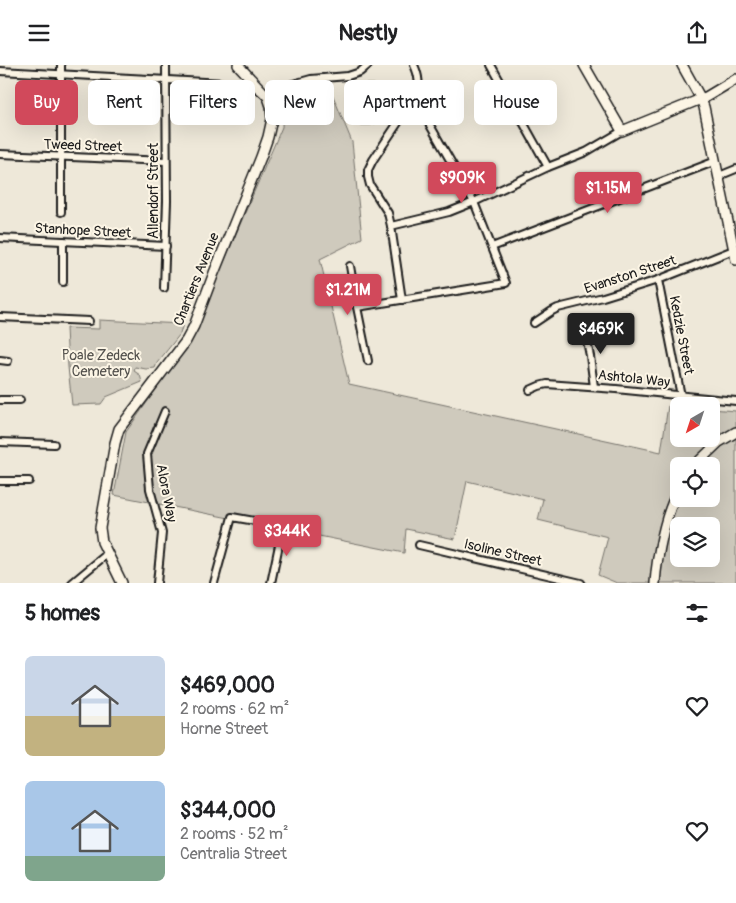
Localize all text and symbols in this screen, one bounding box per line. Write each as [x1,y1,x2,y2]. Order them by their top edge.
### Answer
icon: menu [25,19,53,47]
text: Nestly [338,19,398,47]
icon: share [683,19,711,47]
chip: Buy [15,80,78,125]
chip: Rent [88,80,160,125]
chip: Filters [170,80,255,125]
chip: New [265,80,334,125]
chip: Apartment [344,80,464,125]
chip: House [474,80,557,125]
street label: Tweed Street [43,136,123,155]
street label: Allendorf Street [145,143,162,239]
pin: $909K [427,161,497,204]
text: $909K [439,168,485,188]
pin: $1.15M [567,171,649,214]
text: $1.15M [586,178,630,198]
street label: Stanhope Street [34,219,132,242]
street label: Chartiers Avenue [170,230,223,328]
street label: Evanston Street [582,252,679,297]
pin: $1.21M [307,273,389,316]
text: $1.21M [325,280,371,300]
street label: Kedzie Street [666,294,698,376]
pin: $469K [566,313,636,355]
text: $469K [578,319,624,339]
park label: Poale Zedeck Cemetery [62,347,140,380]
street label: Ashtola Way [597,366,671,391]
north arrow [670,397,720,447]
map controls [670,397,720,567]
button: locate [670,457,720,507]
street label: Alora Way [153,463,180,524]
pin: $344K [252,515,322,557]
button: layers [670,517,720,567]
text: $344K [264,521,310,541]
street label: Isoline Street [462,535,544,570]
icon: filters [683,599,711,627]
text: 5 homes [25,600,100,627]
text: $469,000 [180,672,275,699]
icon: home [65,676,125,736]
icon: heart [683,692,711,720]
text: 2 rooms · 62 m² [180,699,289,719]
text: Horne Street [180,719,268,739]
text: $344,000 [180,797,276,824]
icon: home [65,801,125,861]
icon: heart [683,817,711,845]
text: 2 rooms · 52 m² [180,824,289,844]
text: Centralia Street [180,844,287,864]

